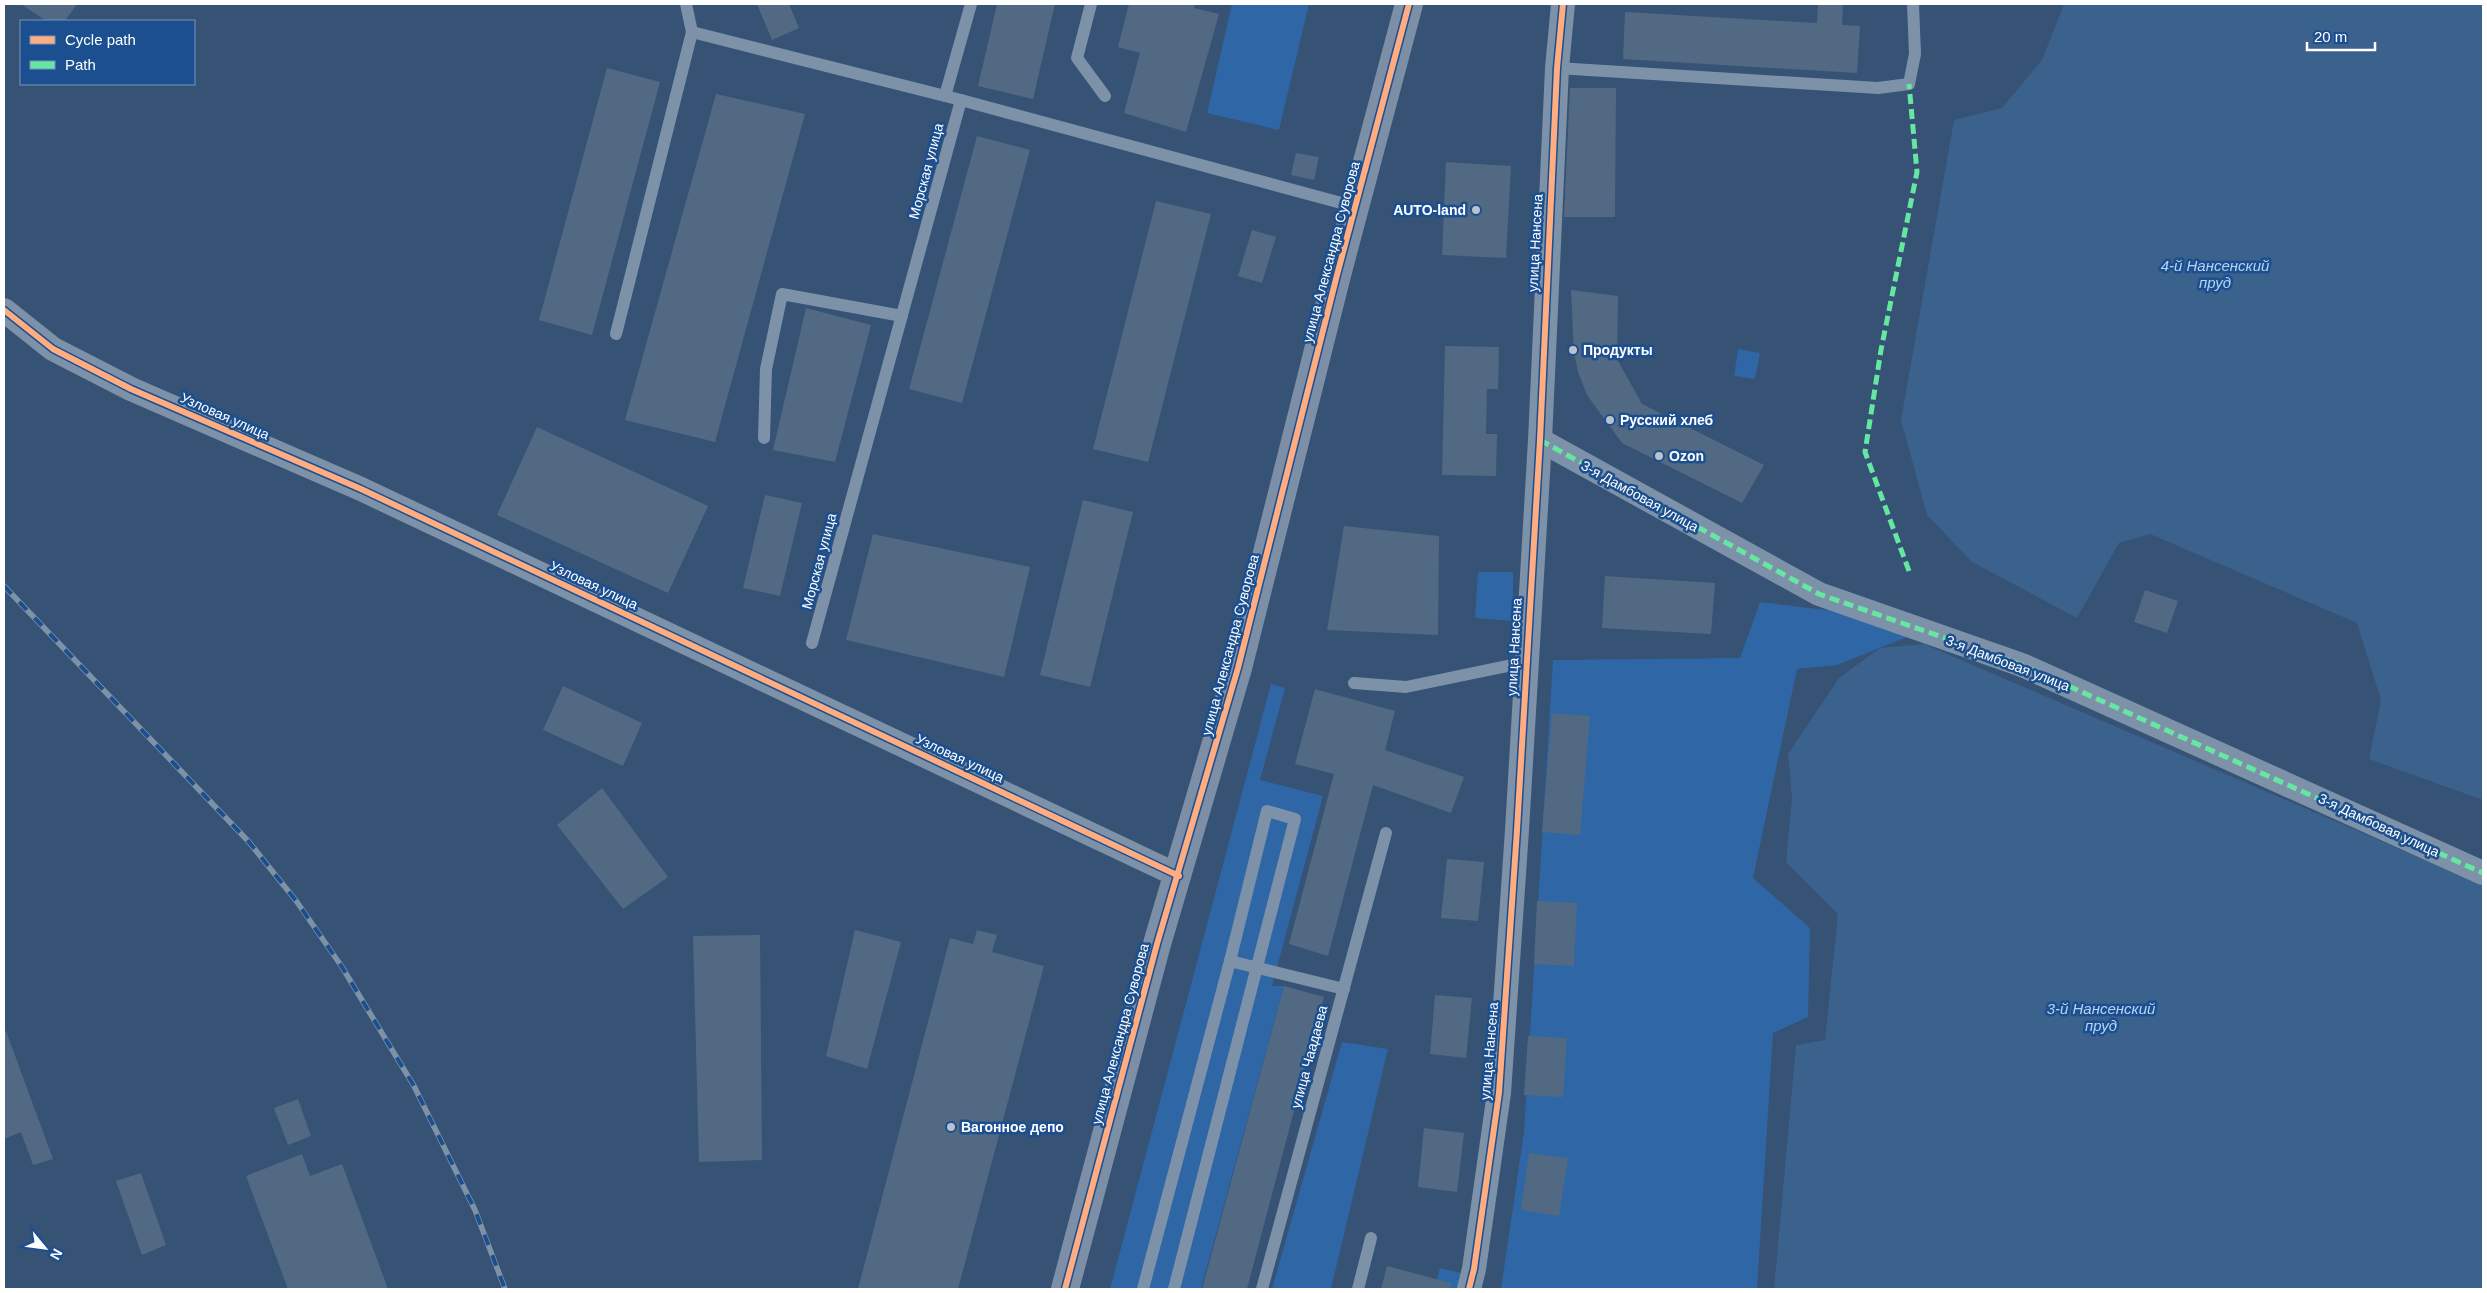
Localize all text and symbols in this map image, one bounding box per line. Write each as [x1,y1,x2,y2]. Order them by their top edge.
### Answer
legend [20,20,195,85]
scale bar [2307,20,2374,52]
text: 20 m [2314,28,2347,45]
text: Cycle path [65,31,136,48]
text: Path [65,56,96,73]
street label: Морская улица [906,121,947,221]
street label: улица Александра Суворова [1299,159,1363,344]
street label: улица Нансена [1524,193,1546,293]
place label: AUTO-land [1393,202,1466,218]
marker: AUTO-land [1470,204,1482,216]
water label: 4-й Нансенский пруд [2161,257,2270,291]
place label: Продукты [1583,342,1653,358]
marker: Продукты [1567,344,1579,356]
street label: Узловая улица [178,389,272,443]
place label: Русский хлеб [1620,412,1714,428]
marker: Русский хлеб [1604,414,1616,426]
place label: Ozon [1669,448,1704,464]
marker: Ozon [1653,450,1665,462]
street label: 3-я Дамбовая улица [1579,457,1702,535]
street label: Морская улица [799,511,840,611]
street label: улица Александра Суворова [1198,552,1262,737]
street label: Узловая улица [547,558,641,613]
street label: улица Нансена [1503,597,1525,697]
street label: 3-я Дамбовая улица [1944,632,2072,694]
street label: Узловая улица [913,731,1007,786]
street label: 3-я Дамбовая улица [2316,790,2442,860]
street label: улица Александра Суворова [1088,941,1152,1126]
water label: 3-й Нансенский пруд [2047,1000,2156,1034]
street label: улица Нансена [1477,1001,1501,1101]
street label: улица Чаадаева [1288,1003,1331,1110]
place label: Вагонное депо [961,1119,1064,1135]
marker: Вагонное депо [945,1121,957,1133]
north arrow [20,1223,70,1273]
text: N [47,1246,66,1263]

